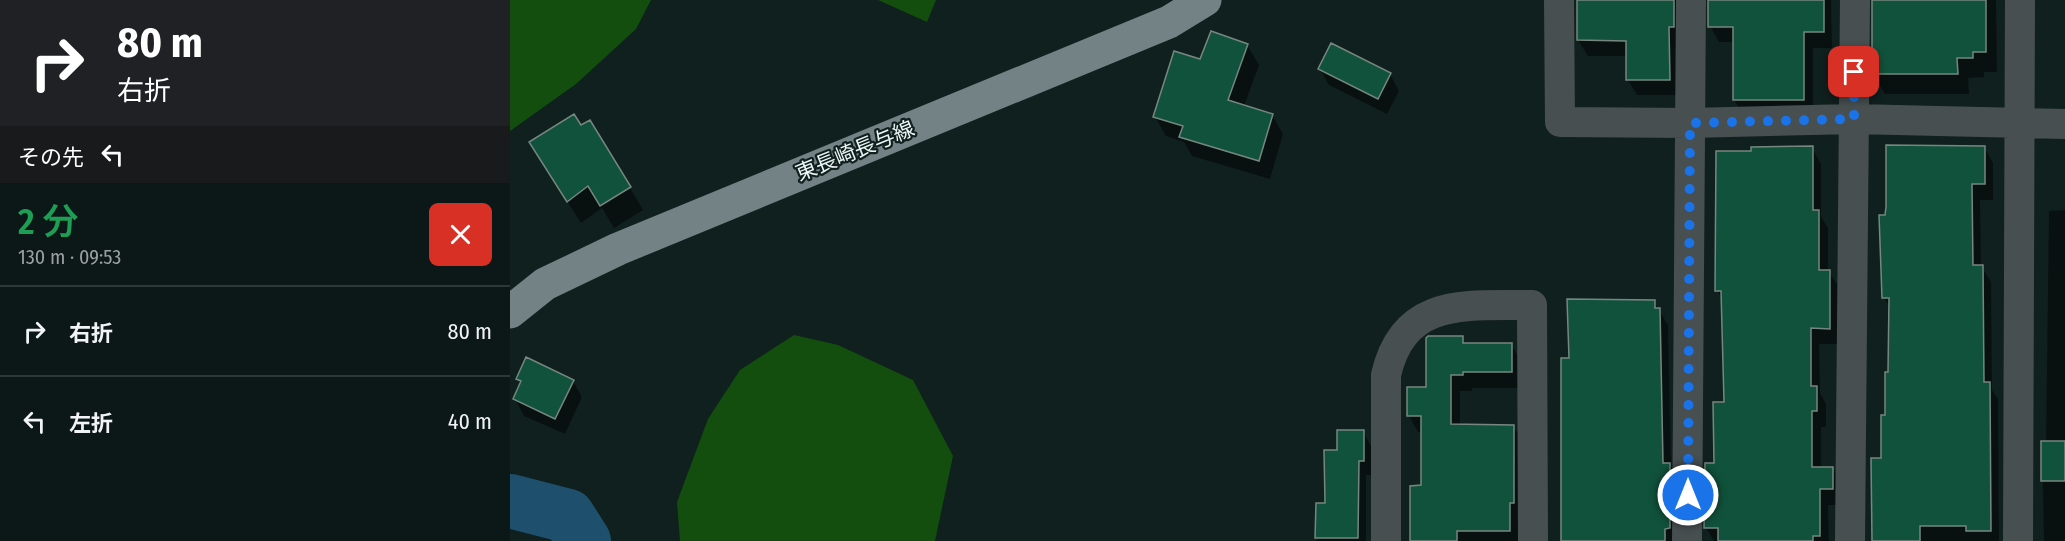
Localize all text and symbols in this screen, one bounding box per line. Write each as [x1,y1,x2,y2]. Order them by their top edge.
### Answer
text: 80 m [117,18,203,68]
icon: right [18,24,96,102]
pin [1828,46,1879,97]
icon: arrive [1837,55,1870,88]
text: 右折 [117,75,171,107]
street label: 東長崎長与線 [792,115,918,187]
icon: left [96,138,129,171]
text: その先 [18,144,84,171]
text: 2 分 [18,200,78,244]
button: close [429,203,492,266]
text: 130 m · 09:53 [18,245,121,269]
icon: right [18,315,51,348]
text: 80 m [447,318,492,345]
text: 右折 [69,320,113,347]
icon: left [18,405,51,438]
text: 40 m [448,408,492,435]
text: 左折 [69,410,113,437]
position arrow [1656,463,1720,527]

